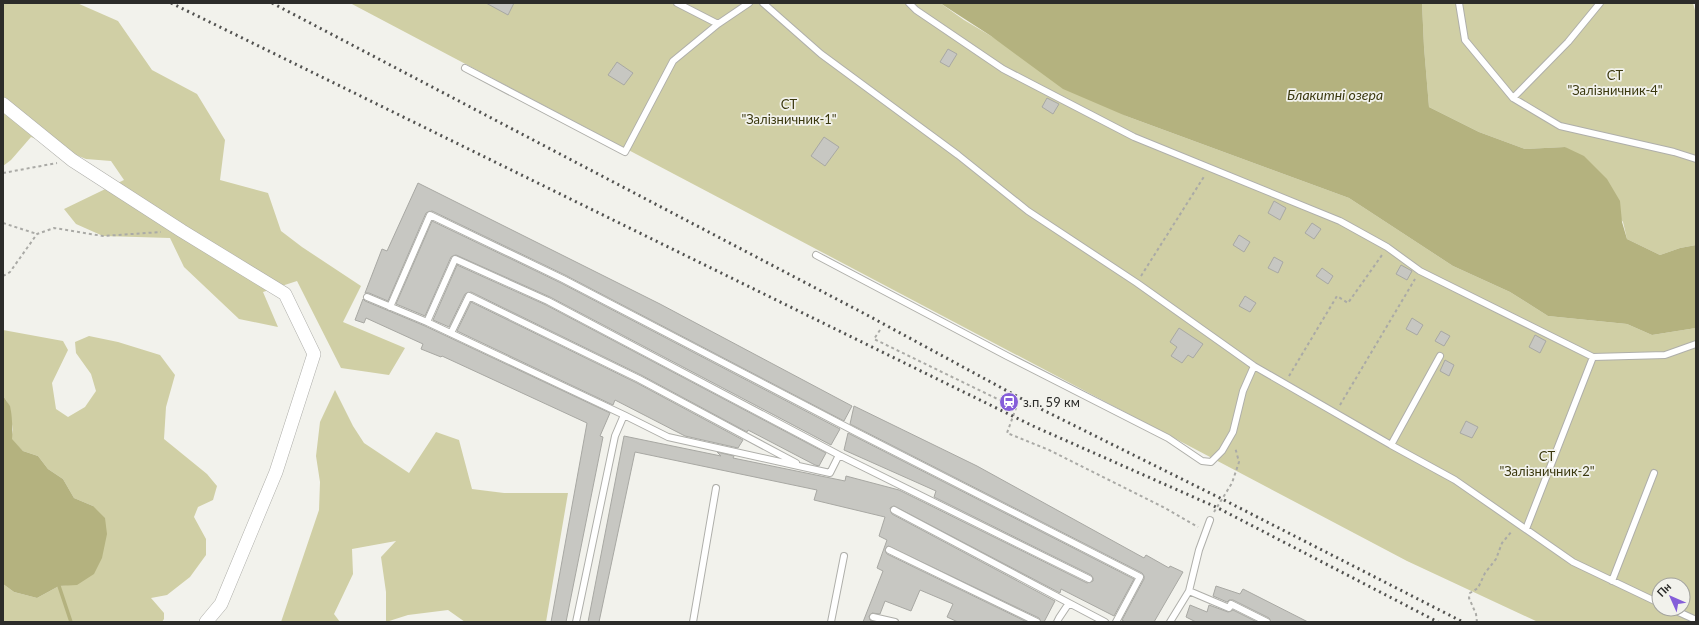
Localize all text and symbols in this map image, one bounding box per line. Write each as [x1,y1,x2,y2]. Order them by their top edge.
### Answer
park label: СТ "Залізничник-4" [1567,67,1663,98]
water label: Блакитні озера [1287,86,1383,103]
park label: СТ "Залізничник-1" [741,96,837,127]
station icon: з.п. 59 км [998,391,1020,413]
place label: з.п. 59 км [1023,394,1080,410]
park label: СТ "Залізничник-2" [1499,448,1595,479]
north arrow [1651,577,1691,617]
text: Пн [1654,580,1673,599]

